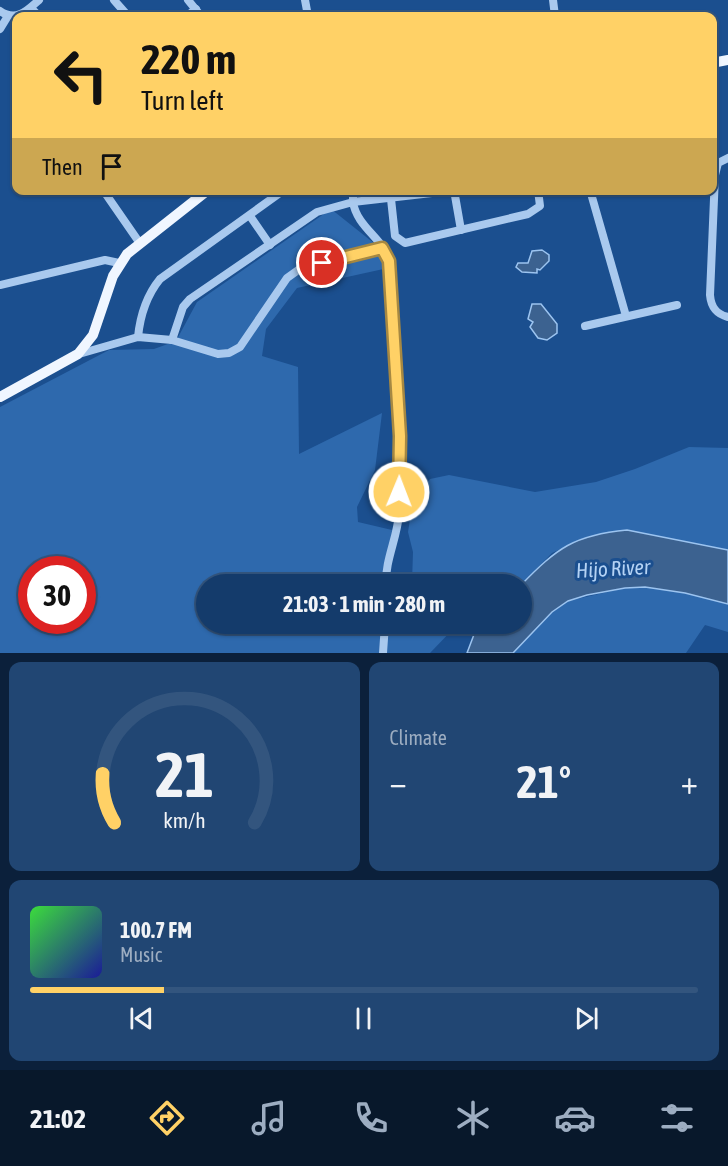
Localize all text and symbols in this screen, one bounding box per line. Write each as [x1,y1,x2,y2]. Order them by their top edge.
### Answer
text: 220 m [141,35,236,83]
icon: left [42,36,120,114]
text: Turn left [141,85,224,116]
icon: arrive [95,150,128,183]
text: Then [42,154,83,180]
pin [296,237,347,288]
icon: arrive [305,246,338,279]
position arrow [367,460,431,524]
water label: Hijo River [575,554,651,582]
speed limit sign: 30 [18,556,96,634]
text: 21:03 · 1 min · 280 m [283,591,445,617]
text: Climate [390,726,447,749]
text: 21 [155,739,214,810]
text: 21° [516,756,571,808]
text: − [390,763,407,801]
text: + [681,763,698,801]
text: km/h [163,809,206,834]
text: 100.7 FM [120,917,192,943]
text: Music [120,943,162,966]
icon: previous [125,1002,158,1035]
icon: pause [347,1002,380,1035]
icon: next [570,1002,603,1035]
icon: directions [146,1097,188,1139]
icon: music [248,1097,290,1139]
icon: phone [350,1097,392,1139]
icon: climate [452,1097,494,1139]
icon: car [554,1097,596,1139]
icon: filters [656,1097,698,1139]
text: 21:02 [30,1103,86,1134]

